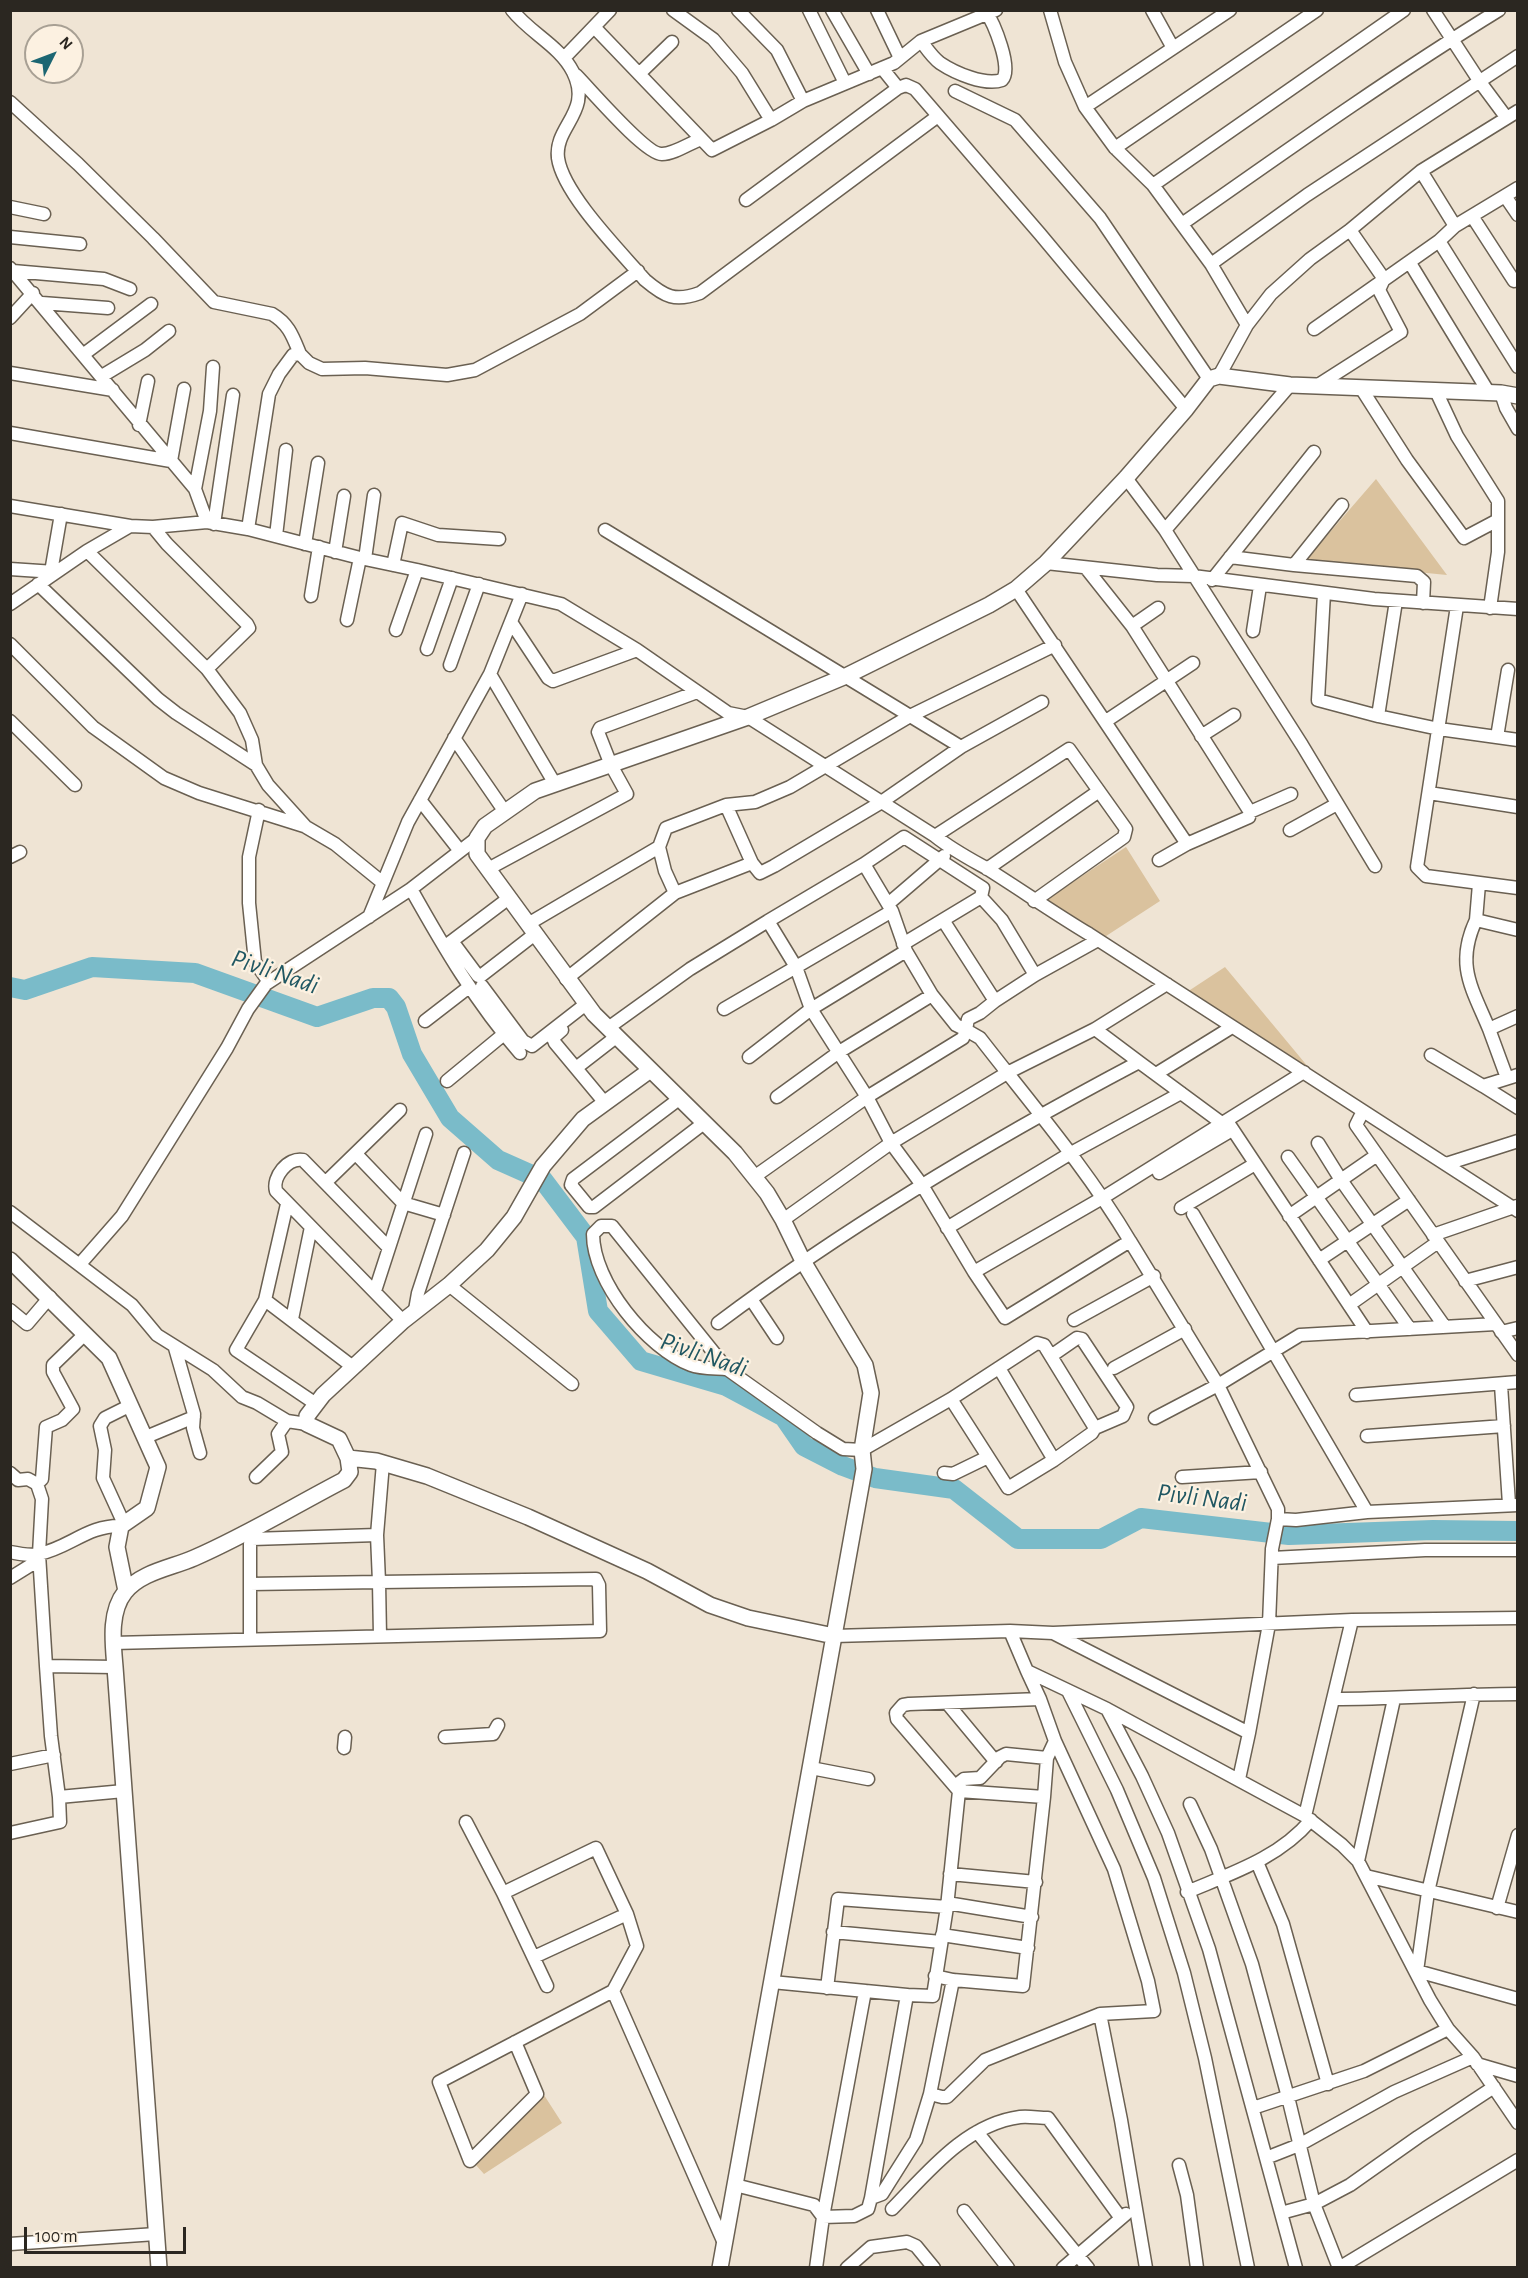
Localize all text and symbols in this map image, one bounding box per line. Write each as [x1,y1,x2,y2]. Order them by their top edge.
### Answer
north arrow [24,24,84,84]
text: N [56,34,76,53]
water label: Pivli Nadi [227,943,323,1001]
water label: Pivli Nadi [656,1326,752,1384]
water label: Pivli Nadi [1155,1477,1249,1519]
scale bar [27,2215,189,2253]
text: 100 m [35,2228,78,2246]

